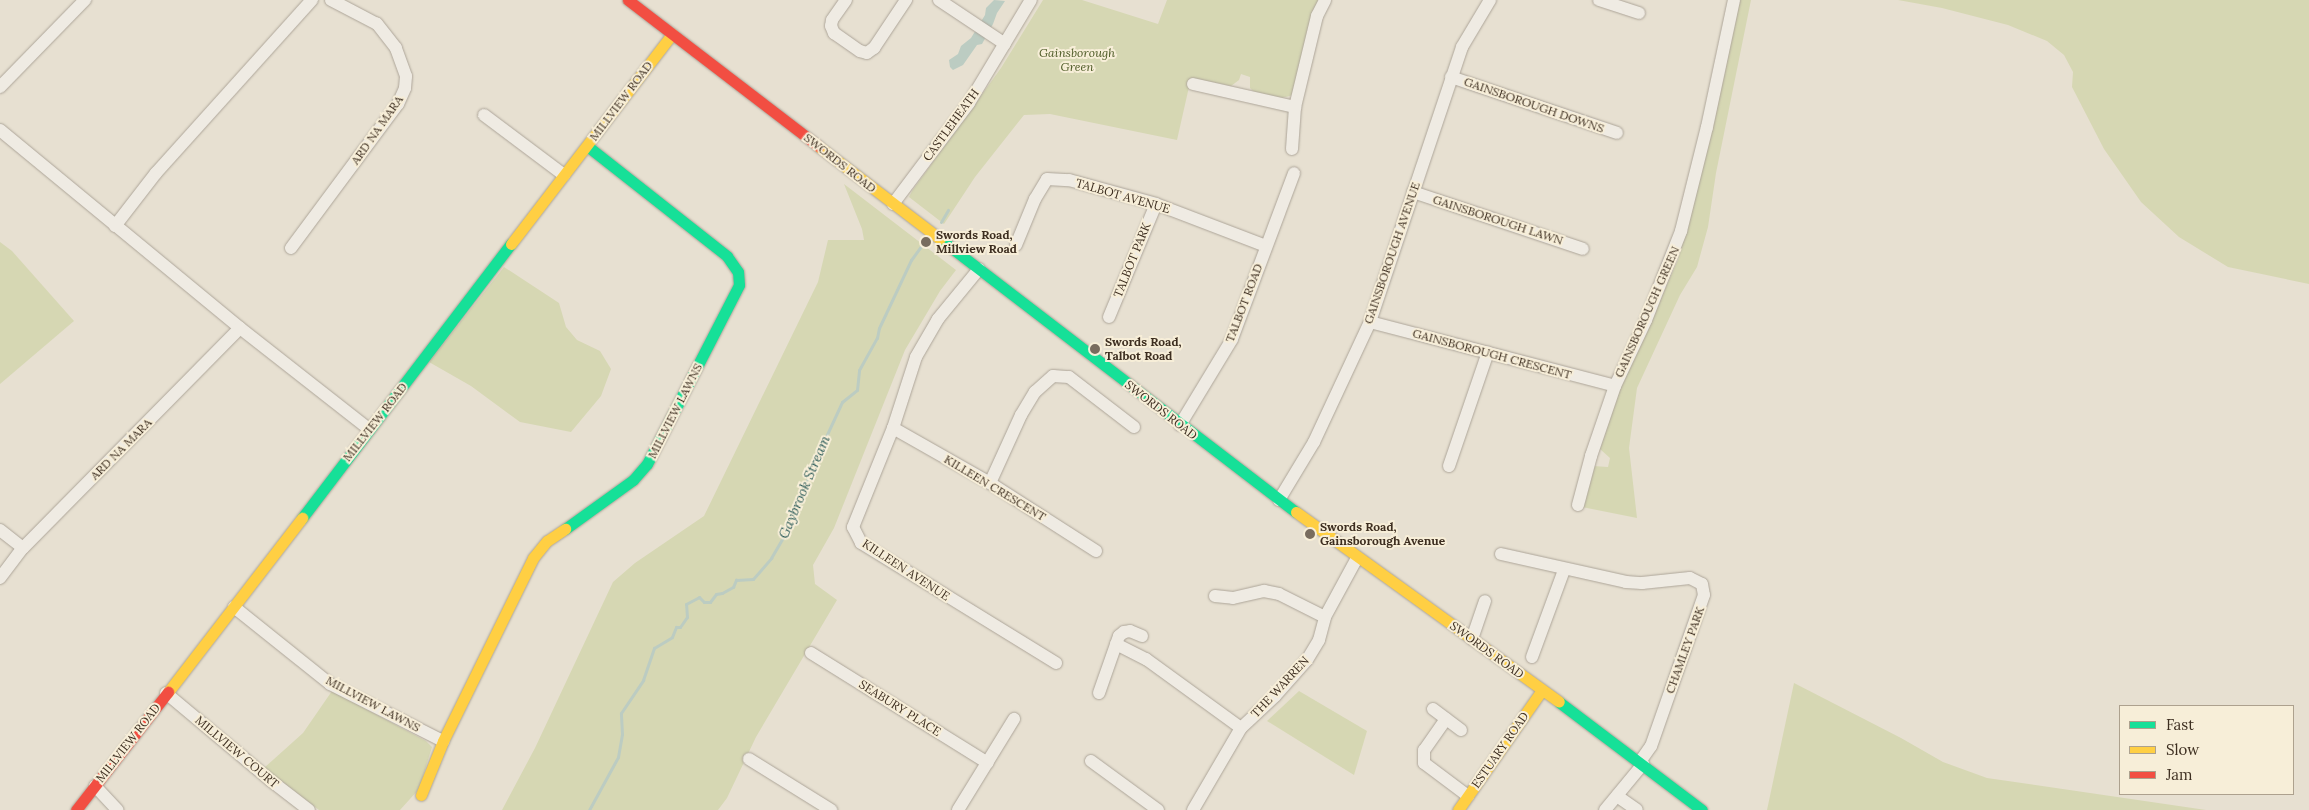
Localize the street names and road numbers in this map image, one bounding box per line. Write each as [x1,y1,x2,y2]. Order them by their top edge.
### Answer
street label: MILLVIEW ROAD [586,58,656,144]
street label: GAINSBOROUGH DOWNS [1462,74,1606,136]
street label: CASTLEHEATH [920,86,982,164]
street label: ARD NA MARA [348,93,406,167]
street label: SWORDS ROAD [801,130,879,196]
street label: TALBOT AVENUE [1074,176,1172,216]
street label: GAINSBOROUGH AVENUE [1361,180,1423,326]
street label: GAINSBOROUGH LAWN [1431,192,1565,248]
street label: TALBOT PARK [1110,220,1154,300]
street label: GAINSBOROUGH GREEN [1612,244,1682,380]
street label: TALBOT ROAD [1222,262,1266,344]
street label: GAINSBOROUGH CRESCENT [1411,326,1573,382]
street label: MILLVIEW LAWNS [645,361,705,461]
street label: SWORDS ROAD [1122,377,1200,443]
street label: MILLVIEW ROAD [340,380,410,464]
street label: ARD NA MARA [87,415,155,483]
street label: KILLEEN CRESCENT [941,452,1049,524]
street label: KILLEEN AVENUE [860,536,952,604]
street label: CHAMLEY PARK [1663,605,1707,695]
street label: SWORDS ROAD [1447,618,1527,682]
street label: THE WARREN [1248,653,1312,721]
street label: MILLVIEW LAWNS [324,673,422,735]
street label: SEABURY PLACE [856,677,944,739]
street label: MILLVIEW ROAD [93,701,163,785]
street label: ESTUARY ROAD [1468,709,1532,791]
street label: MILLVIEW COURT [192,713,282,791]

